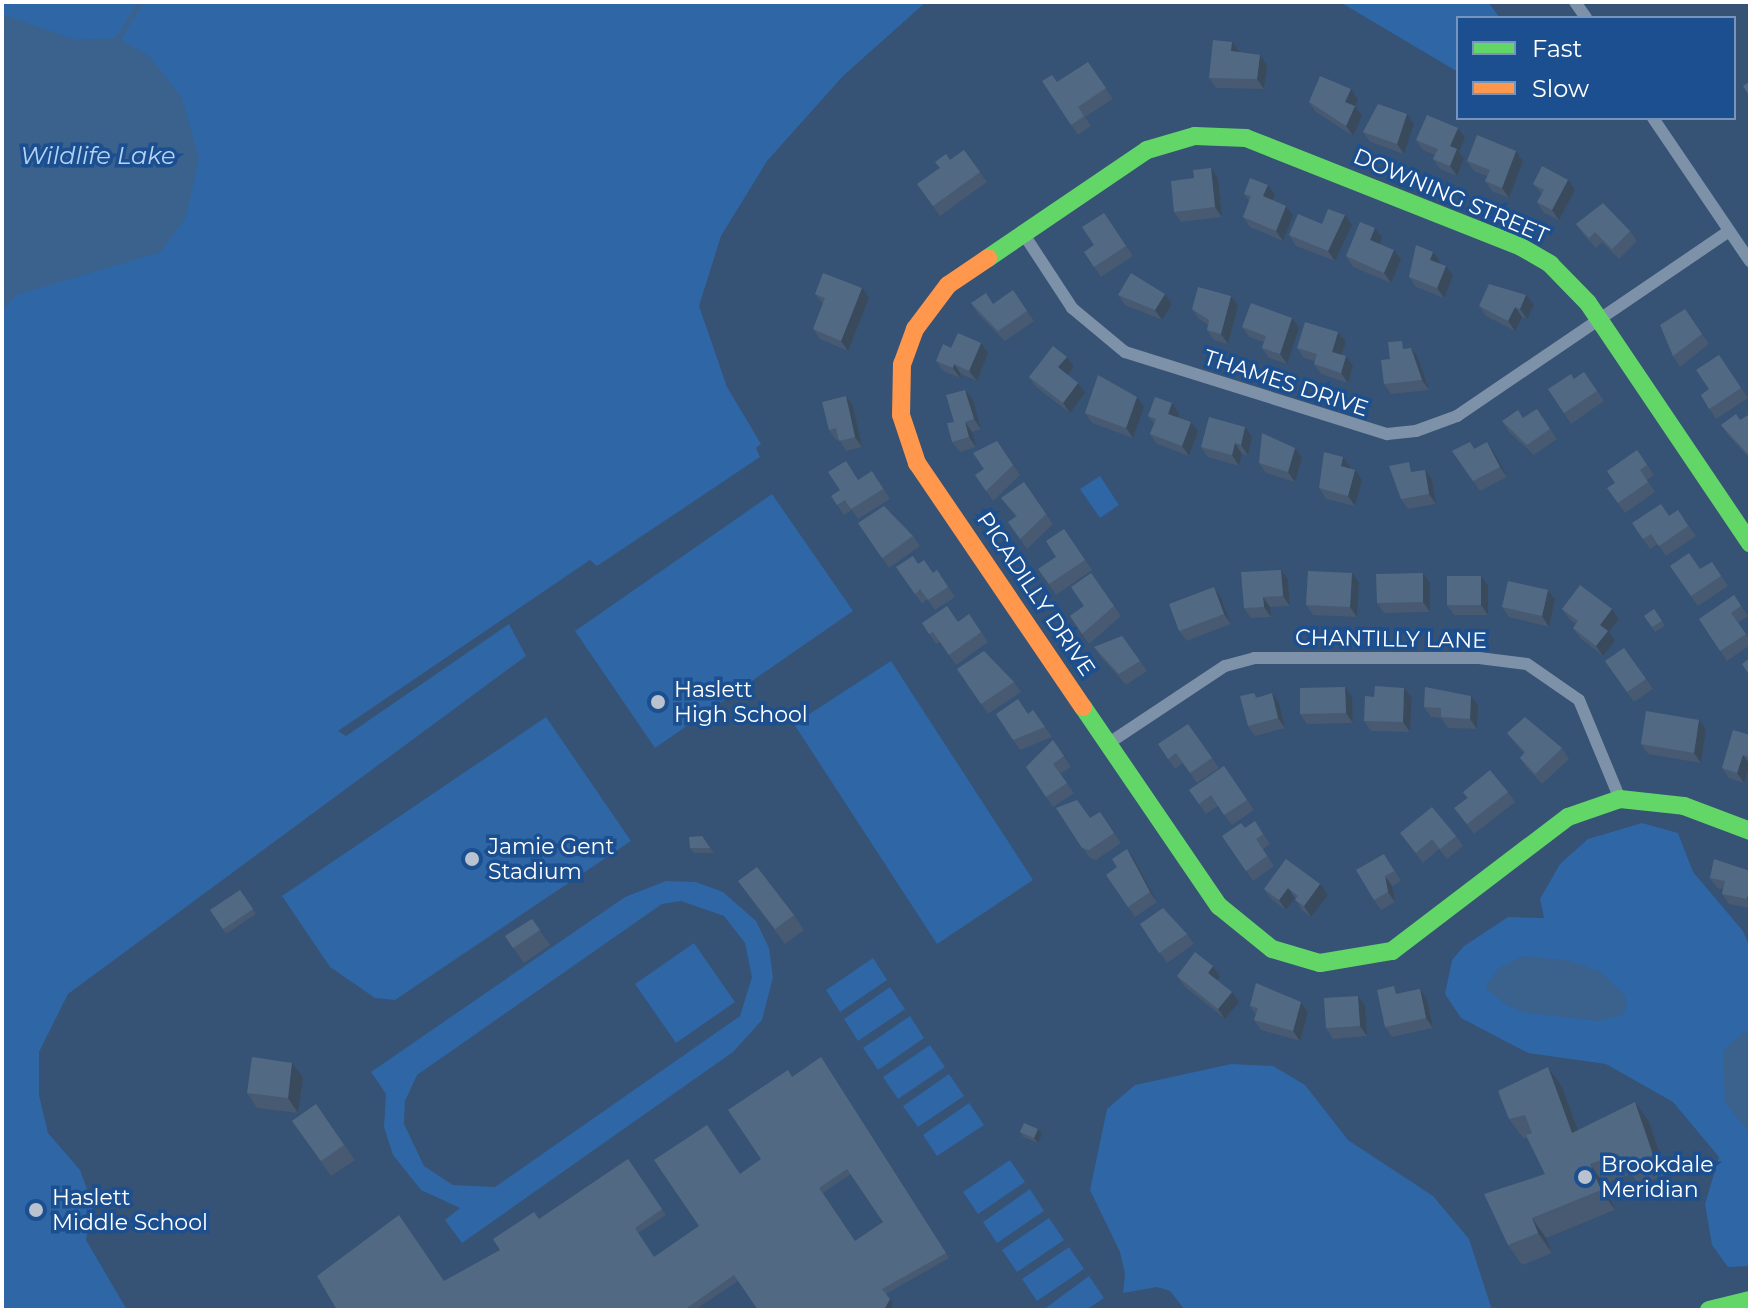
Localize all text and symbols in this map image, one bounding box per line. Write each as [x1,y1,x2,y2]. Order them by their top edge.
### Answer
legend [1456,16,1736,120]
text: Fast [1532,34,1582,63]
text: Slow [1532,74,1589,103]
water label: Wildlife Lake [20,142,176,170]
street label: DOWNING STREET [1349,143,1553,249]
street label: THAMES DRIVE [1200,344,1372,422]
street label: PICADILLY DRIVE [971,507,1101,681]
street label: CHANTILLY LANE [1295,624,1487,654]
place label: Haslett High School [674,676,808,728]
marker: Haslett High School [649,693,667,711]
place label: Jamie Gent Stadium [488,833,614,884]
marker: Jamie Gent Stadium [463,850,481,868]
place label: Brookdale Meridian [1601,1151,1714,1202]
marker: Brookdale Meridian [1576,1168,1594,1186]
place label: Haslett Middle School [52,1184,208,1236]
marker: Haslett Middle School [27,1201,45,1219]

